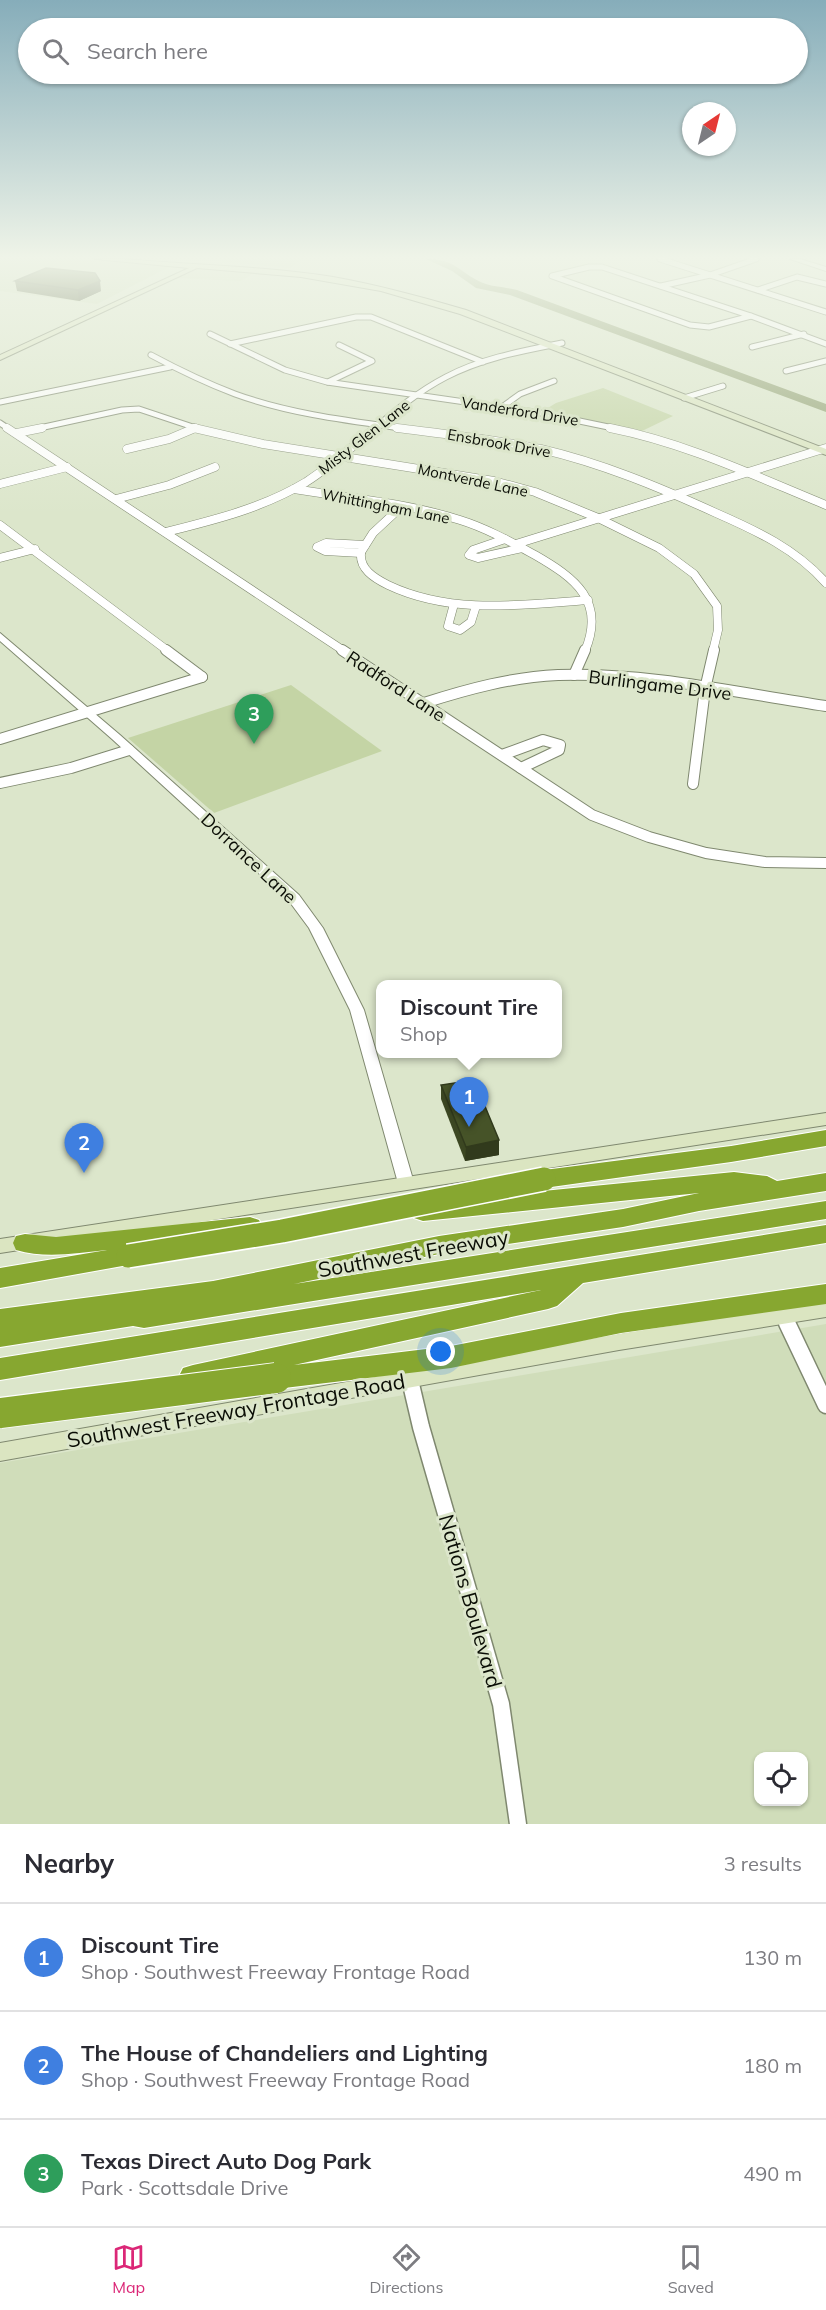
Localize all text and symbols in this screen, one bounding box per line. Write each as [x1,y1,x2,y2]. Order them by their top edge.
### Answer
search box [18,18,808,84]
icon: search [39,35,72,68]
text: Search here [87,37,208,65]
north arrow [682,102,736,156]
street label: Vanderford Drive [460,392,580,430]
street label: Misty Glen Lane [315,395,413,479]
street label: Ensbrook Drive [446,425,552,461]
street label: Montverde Lane [416,459,530,501]
street label: Whittingham Lane [321,484,451,528]
street label: Radford Lane [342,646,450,726]
street label: Burlingame Drive [587,665,733,705]
pin: 3 [234,694,274,744]
street label: Dorrance Lane [196,808,302,908]
popup [376,980,562,1058]
text: Discount Tire [400,993,538,1021]
text: Shop [400,1021,448,1046]
pin: 1 [450,1078,488,1127]
pin: 2 [64,1124,104,1173]
street label: Southwest Freeway [316,1223,510,1283]
your location [426,1337,455,1366]
street label: Southwest Freeway Frontage Road [65,1367,407,1453]
street label: Nations Boulevard [434,1511,508,1691]
map controls [754,1752,808,1806]
button: locate [754,1752,808,1806]
text: Nearby [24,1847,114,1880]
text: 3 results [724,1851,802,1876]
text: Discount Tire [81,1931,219,1959]
text: 1 [38,1945,50,1970]
text: 130 m [743,1945,802,1970]
text: Shop · Southwest Freeway Frontage Road [81,1959,470,1984]
text: The House of Chandeliers and Lighting [81,2039,488,2067]
text: 2 [38,2053,50,2078]
text: 180 m [743,2053,802,2078]
text: Shop · Southwest Freeway Frontage Road [81,2067,470,2092]
text: Texas Direct Auto Dog Park [81,2147,371,2175]
text: 3 [38,2161,50,2186]
text: 490 m [743,2161,802,2186]
text: Park · Scottsdale Drive [81,2175,288,2200]
tab: Map [112,2241,145,2297]
tab: Directions [369,2241,443,2297]
tab: Saved [668,2241,714,2297]

